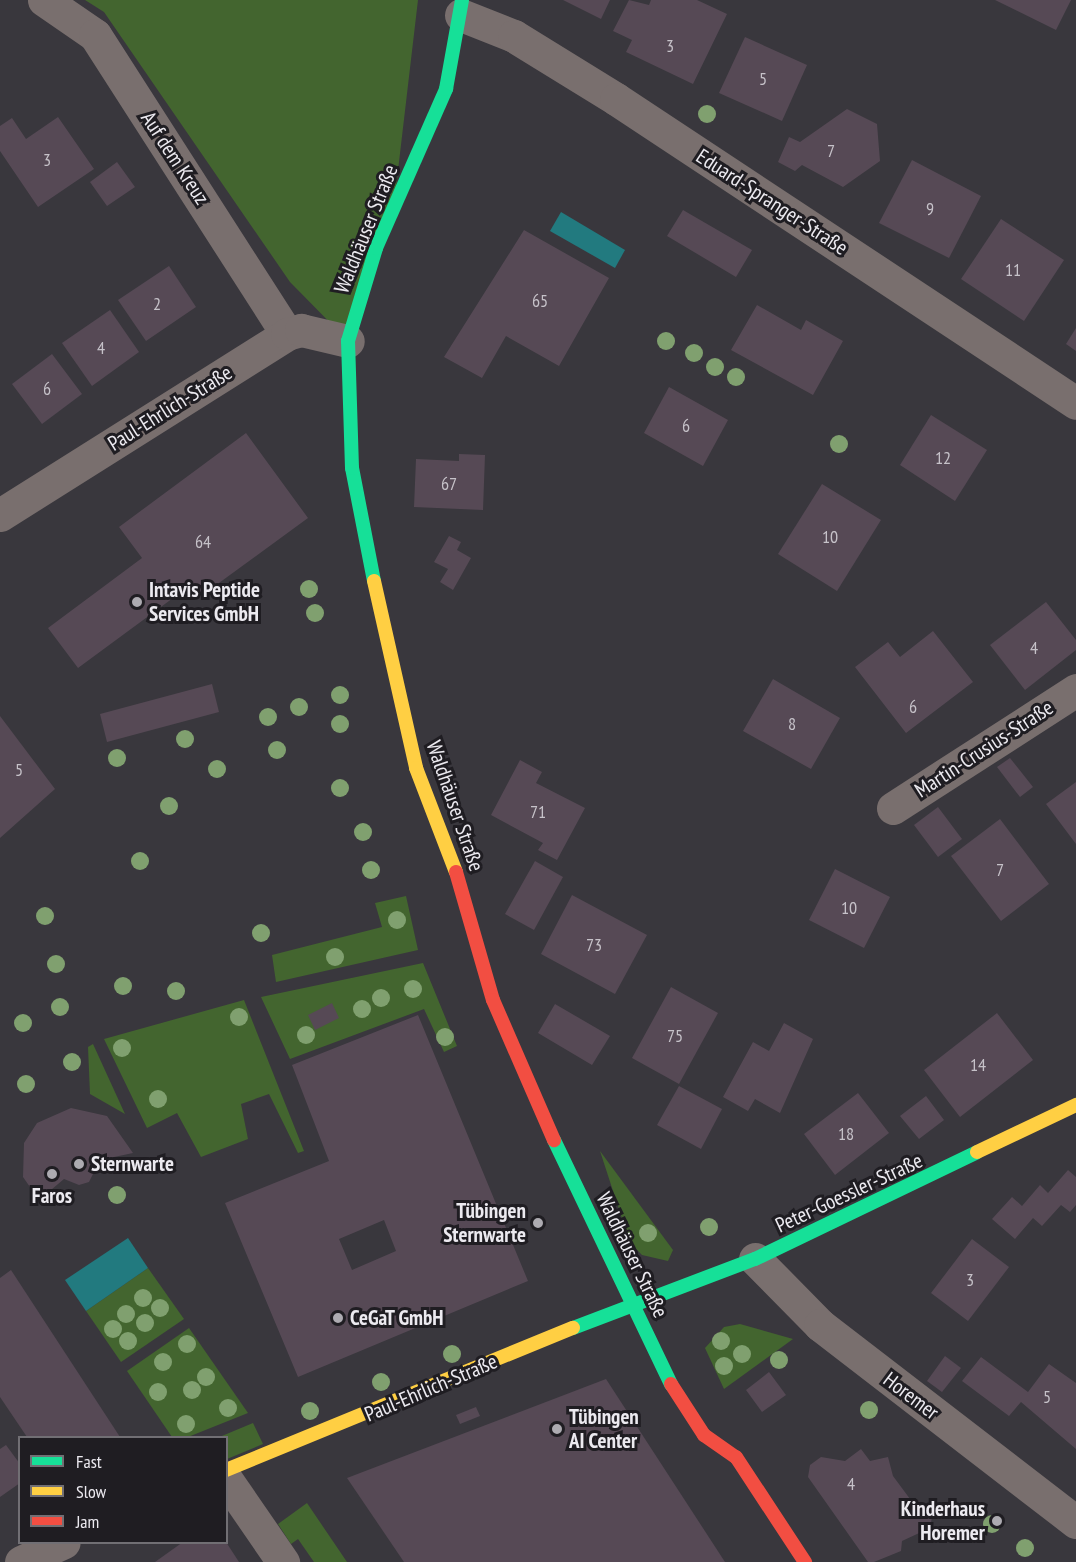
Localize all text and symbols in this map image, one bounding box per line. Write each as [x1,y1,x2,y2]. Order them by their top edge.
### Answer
house number: 3 [666,35,674,57]
house number: 5 [759,68,767,90]
street label: Auf dem Kreuz [136,107,214,209]
house number: 7 [827,140,835,162]
street label: Eduard-Spranger-Straße [692,144,852,260]
house number: 3 [43,149,51,171]
street label: Waldhäuser Straße [329,161,403,297]
house number: 9 [926,198,934,220]
house number: 11 [1005,259,1021,281]
house number: 65 [532,290,548,312]
house number: 2 [153,293,161,315]
house number: 4 [97,337,105,359]
street label: Paul-Ehrlich-Straße [103,360,237,456]
house number: 6 [43,378,51,400]
house number: 6 [682,415,690,437]
house number: 12 [935,447,951,469]
house number: 67 [441,473,457,495]
house number: 10 [822,526,838,548]
house number: 64 [195,531,211,553]
place label: Intavis Peptide Services GmbH [149,577,260,627]
marker: Intavis Peptide Services GmbH [130,595,144,609]
house number: 4 [1030,637,1038,659]
street label: Martin-Crusius-Straße [910,695,1058,803]
house number: 6 [909,696,917,718]
house number: 8 [788,713,796,735]
street label: Waldhäuser Straße [421,737,489,875]
house number: 5 [15,759,23,781]
house number: 71 [530,801,546,823]
house number: 7 [996,859,1004,881]
house number: 10 [841,897,857,919]
house number: 73 [586,934,602,956]
house number: 75 [667,1025,683,1047]
house number: 14 [970,1054,986,1076]
house number: 18 [838,1123,854,1145]
street label: Peter-Goessler-Straße [772,1148,926,1238]
place label: Sternwarte [91,1151,174,1177]
marker: Sternwarte [72,1157,86,1171]
marker: Faros [45,1167,59,1181]
place label: Faros [32,1183,72,1209]
street label: Waldhäuser Straße [591,1188,673,1322]
place label: Tübingen Sternwarte [443,1198,526,1248]
marker: Tübingen Sternwarte [531,1216,545,1230]
house number: 3 [966,1269,974,1291]
place label: CeGaT GmbH [350,1305,444,1331]
marker: CeGaT GmbH [331,1311,345,1325]
street label: Paul-Ehrlich-Straße [361,1349,501,1427]
street label: Horemer [878,1367,944,1425]
house number: 5 [1043,1386,1051,1408]
place label: Tübingen AI Center [569,1404,639,1454]
marker: Tübingen AI Center [550,1422,564,1436]
legend [18,1436,228,1544]
text: Fast [76,1450,102,1473]
house number: 4 [847,1473,855,1495]
text: Slow [76,1480,106,1503]
place label: Kinderhaus Horemer [901,1496,985,1546]
text: Jam [76,1510,99,1533]
marker: Kinderhaus Horemer [990,1514,1004,1528]

